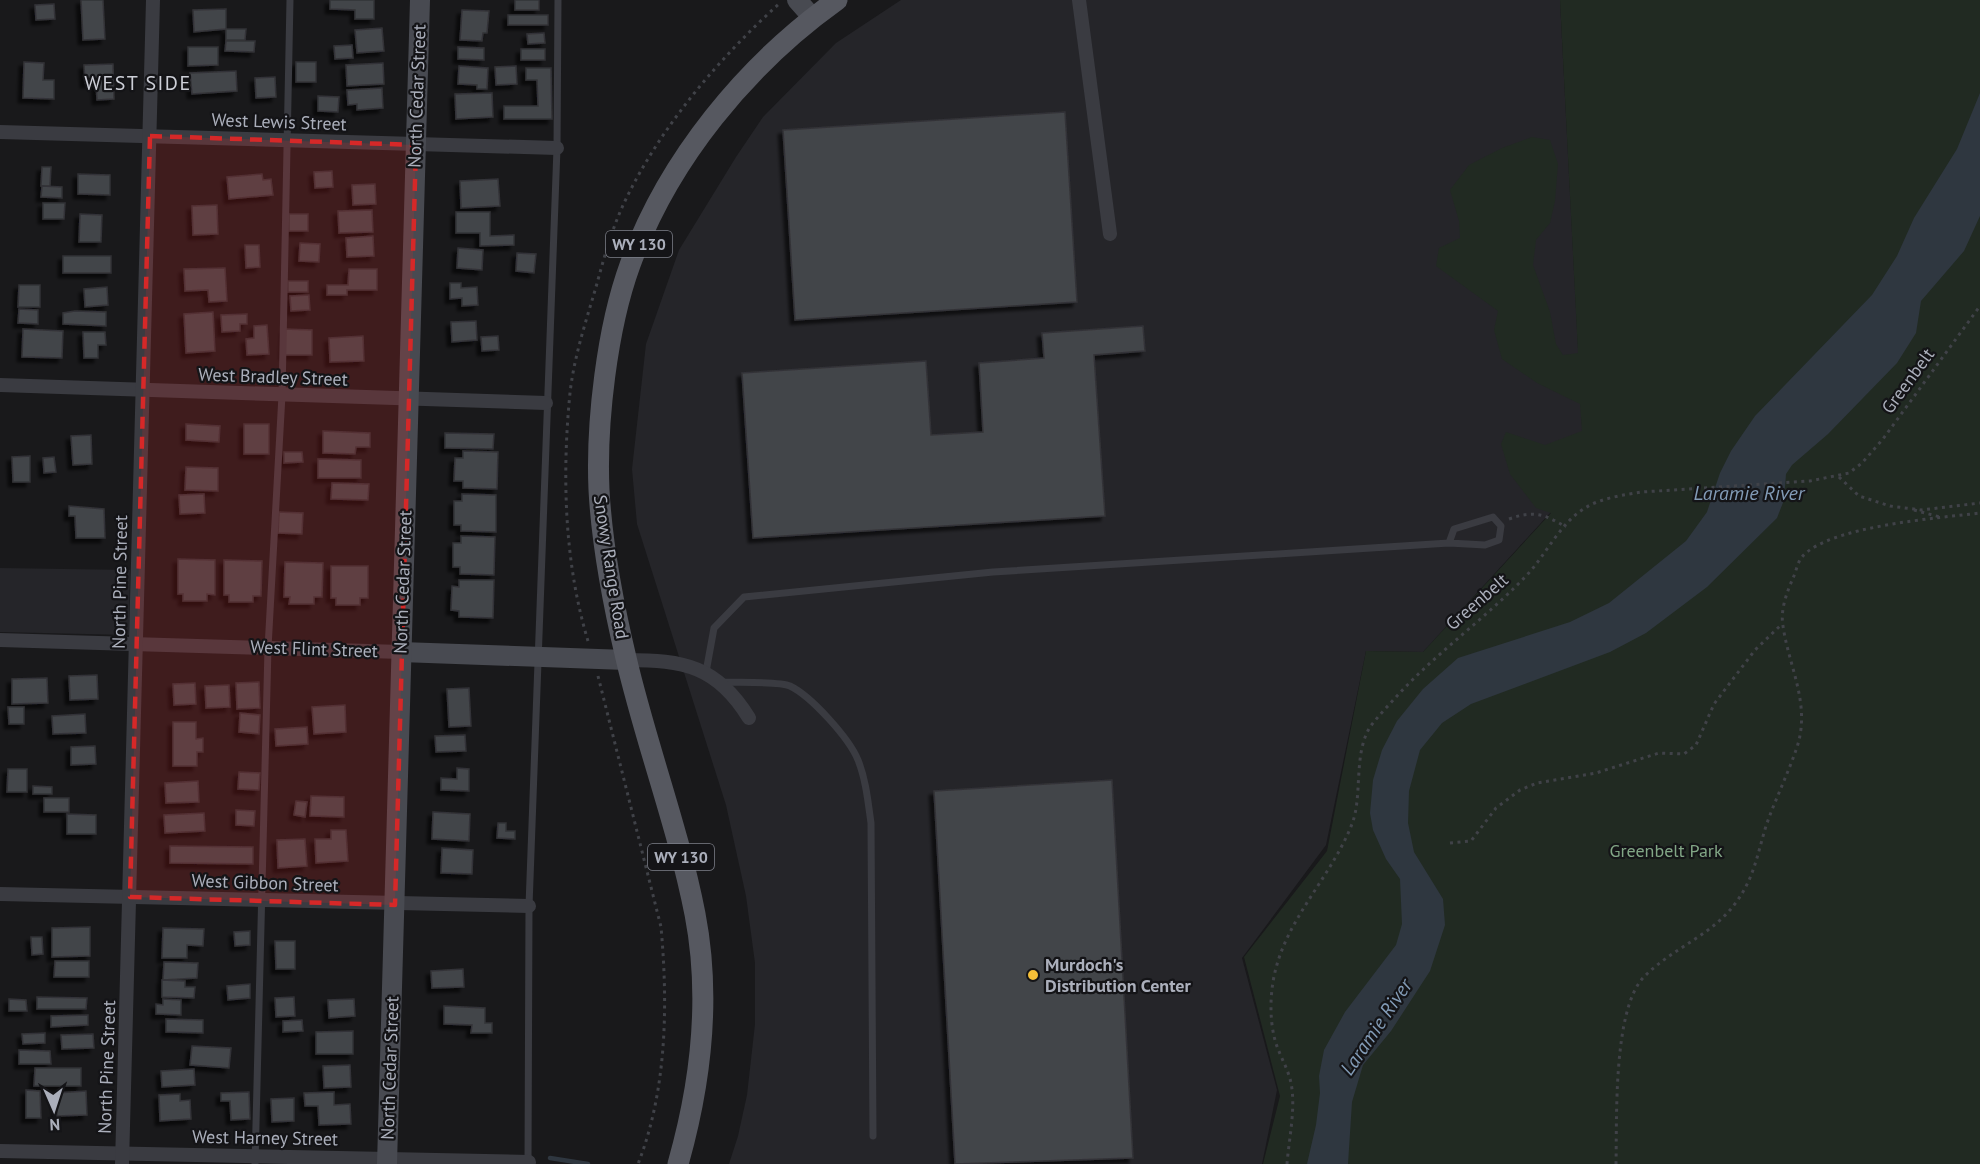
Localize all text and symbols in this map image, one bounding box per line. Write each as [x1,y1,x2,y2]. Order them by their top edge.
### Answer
street label: North Cedar Street [403,24,430,168]
district label: WEST SIDE [84,70,192,96]
street label: West Lewis Street [211,108,347,135]
road number: WY 130 [606,231,672,257]
street label: Greenbelt [1876,343,1939,418]
street label: West Bradley Street [198,362,348,391]
water label: Laramie River [1694,480,1806,506]
street label: Snowy Range Road [589,493,634,641]
street label: North Cedar Street [389,510,416,654]
street label: North Pine Street [107,515,132,649]
street label: Greenbelt [1441,568,1513,635]
street label: West Flint Street [250,635,378,662]
park label: Greenbelt Park [1609,839,1723,862]
road number: WY 130 [648,844,714,870]
street label: West Gibbon Street [191,868,339,897]
place label: Murdoch's Distribution Center [1045,953,1191,997]
marker: Murdoch's Distribution Center [1026,968,1040,982]
water label: Laramie River [1334,973,1419,1080]
street label: North Cedar Street [376,996,403,1140]
street label: North Pine Street [93,1000,120,1134]
north arrow [24,1080,84,1140]
text: N [49,1115,61,1135]
street label: West Harney Street [192,1125,338,1150]

